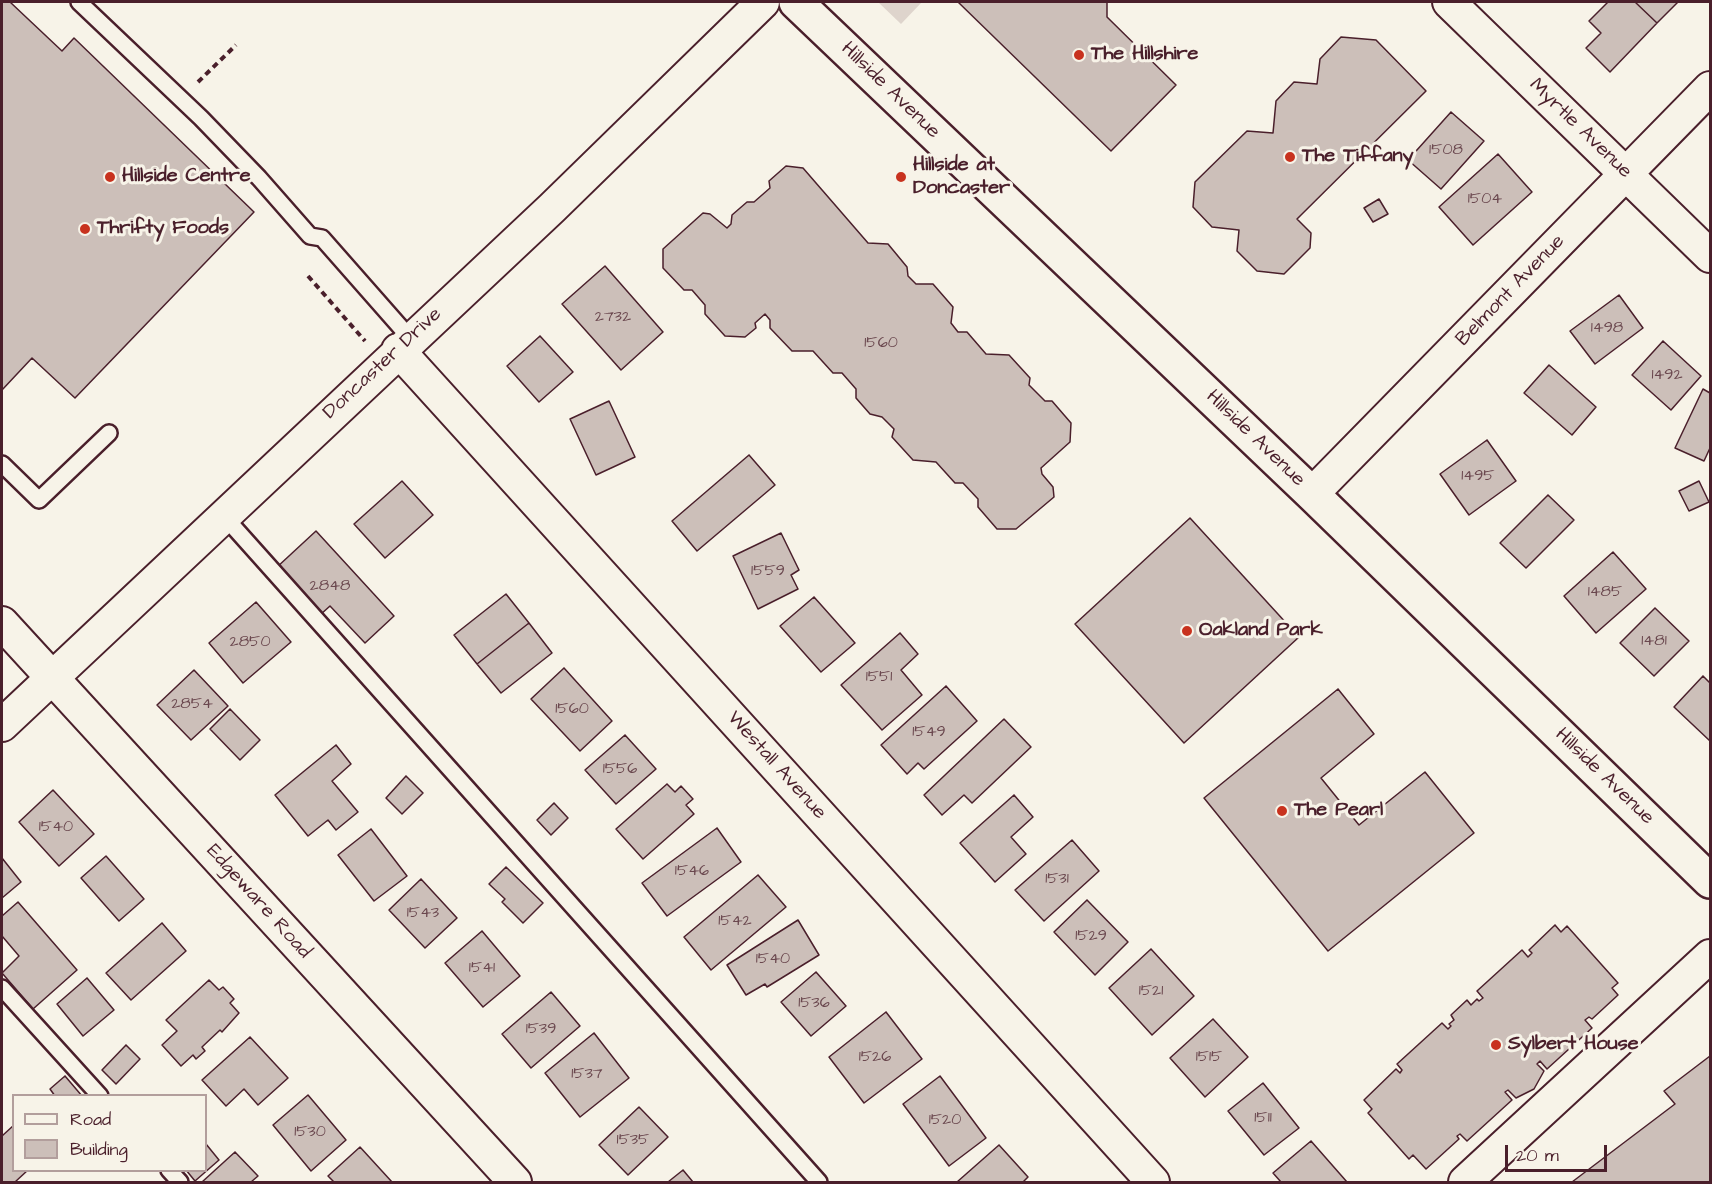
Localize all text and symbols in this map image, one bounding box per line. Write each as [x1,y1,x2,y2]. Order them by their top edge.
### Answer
street label: Hillside Avenue [835,38,945,144]
place label: The Hillshire [1091,43,1198,67]
marker: The Hillshire [1072,48,1086,62]
street label: Myrtle Avenue [1524,74,1636,184]
house number: 1508 [1429,141,1463,161]
place label: The Tiffany [1302,145,1414,169]
marker: The Tiffany [1283,150,1297,164]
place label: Hillside at Doncaster [913,154,1010,201]
place label: Hillside Centre [122,165,250,189]
marker: Hillside Centre [103,170,117,184]
marker: Hillside at Doncaster [894,170,908,184]
house number: 1504 [1468,190,1502,210]
place label: Thrifty Foods [97,217,229,241]
marker: Thrifty Foods [78,222,92,236]
street label: Belmont Avenue [1452,230,1570,352]
street label: Doncaster Drive [319,303,447,425]
house number: 2732 [595,308,631,328]
house number: 1498 [1591,319,1623,339]
house number: 1560 [864,334,898,354]
house number: 1492 [1651,366,1683,386]
street label: Hillside Avenue [1200,386,1310,492]
house number: 1495 [1461,467,1495,487]
house number: 1559 [751,562,785,582]
house number: 2848 [310,577,350,597]
house number: 1485 [1588,583,1622,603]
place label: Oakland Park [1199,619,1323,643]
marker: Oakland Park [1180,624,1194,638]
house number: 1481 [1641,632,1667,652]
house number: 2850 [230,633,270,653]
house number: 1551 [866,668,892,688]
house number: 2854 [171,695,213,715]
house number: 1560 [555,700,589,720]
street label: Westall Avenue [721,707,831,825]
house number: 1549 [912,723,946,743]
street label: Hillside Avenue [1549,724,1659,830]
house number: 1556 [603,760,637,780]
place label: The Pearl [1294,799,1383,823]
marker: The Pearl [1275,804,1289,818]
house number: 1540 [39,818,73,838]
street label: Edgeware Road [200,840,316,964]
house number: 1546 [675,862,709,882]
house number: 1531 [1045,870,1069,890]
house number: 1543 [407,904,439,924]
house number: 1542 [718,912,752,932]
house number: 1529 [1075,927,1107,947]
house number: 1540 [756,950,790,970]
house number: 1541 [469,959,495,979]
house number: 1521 [1139,982,1163,1002]
house number: 1536 [798,994,830,1014]
house number: 1539 [526,1020,556,1040]
place label: Sylbert House [1508,1033,1639,1057]
marker: Sylbert House [1489,1038,1503,1052]
house number: 1526 [859,1048,891,1068]
house number: 1515 [1196,1048,1222,1068]
house number: 1537 [571,1065,603,1085]
legend [12,1094,207,1172]
text: Road [70,1107,111,1132]
house number: 1511 [1254,1109,1272,1129]
house number: 1520 [929,1111,961,1131]
house number: 1530 [294,1123,326,1143]
house number: 1535 [617,1131,649,1151]
scale bar [1508,1133,1610,1171]
text: Building [70,1137,128,1162]
text: 20 m [1516,1143,1559,1168]

